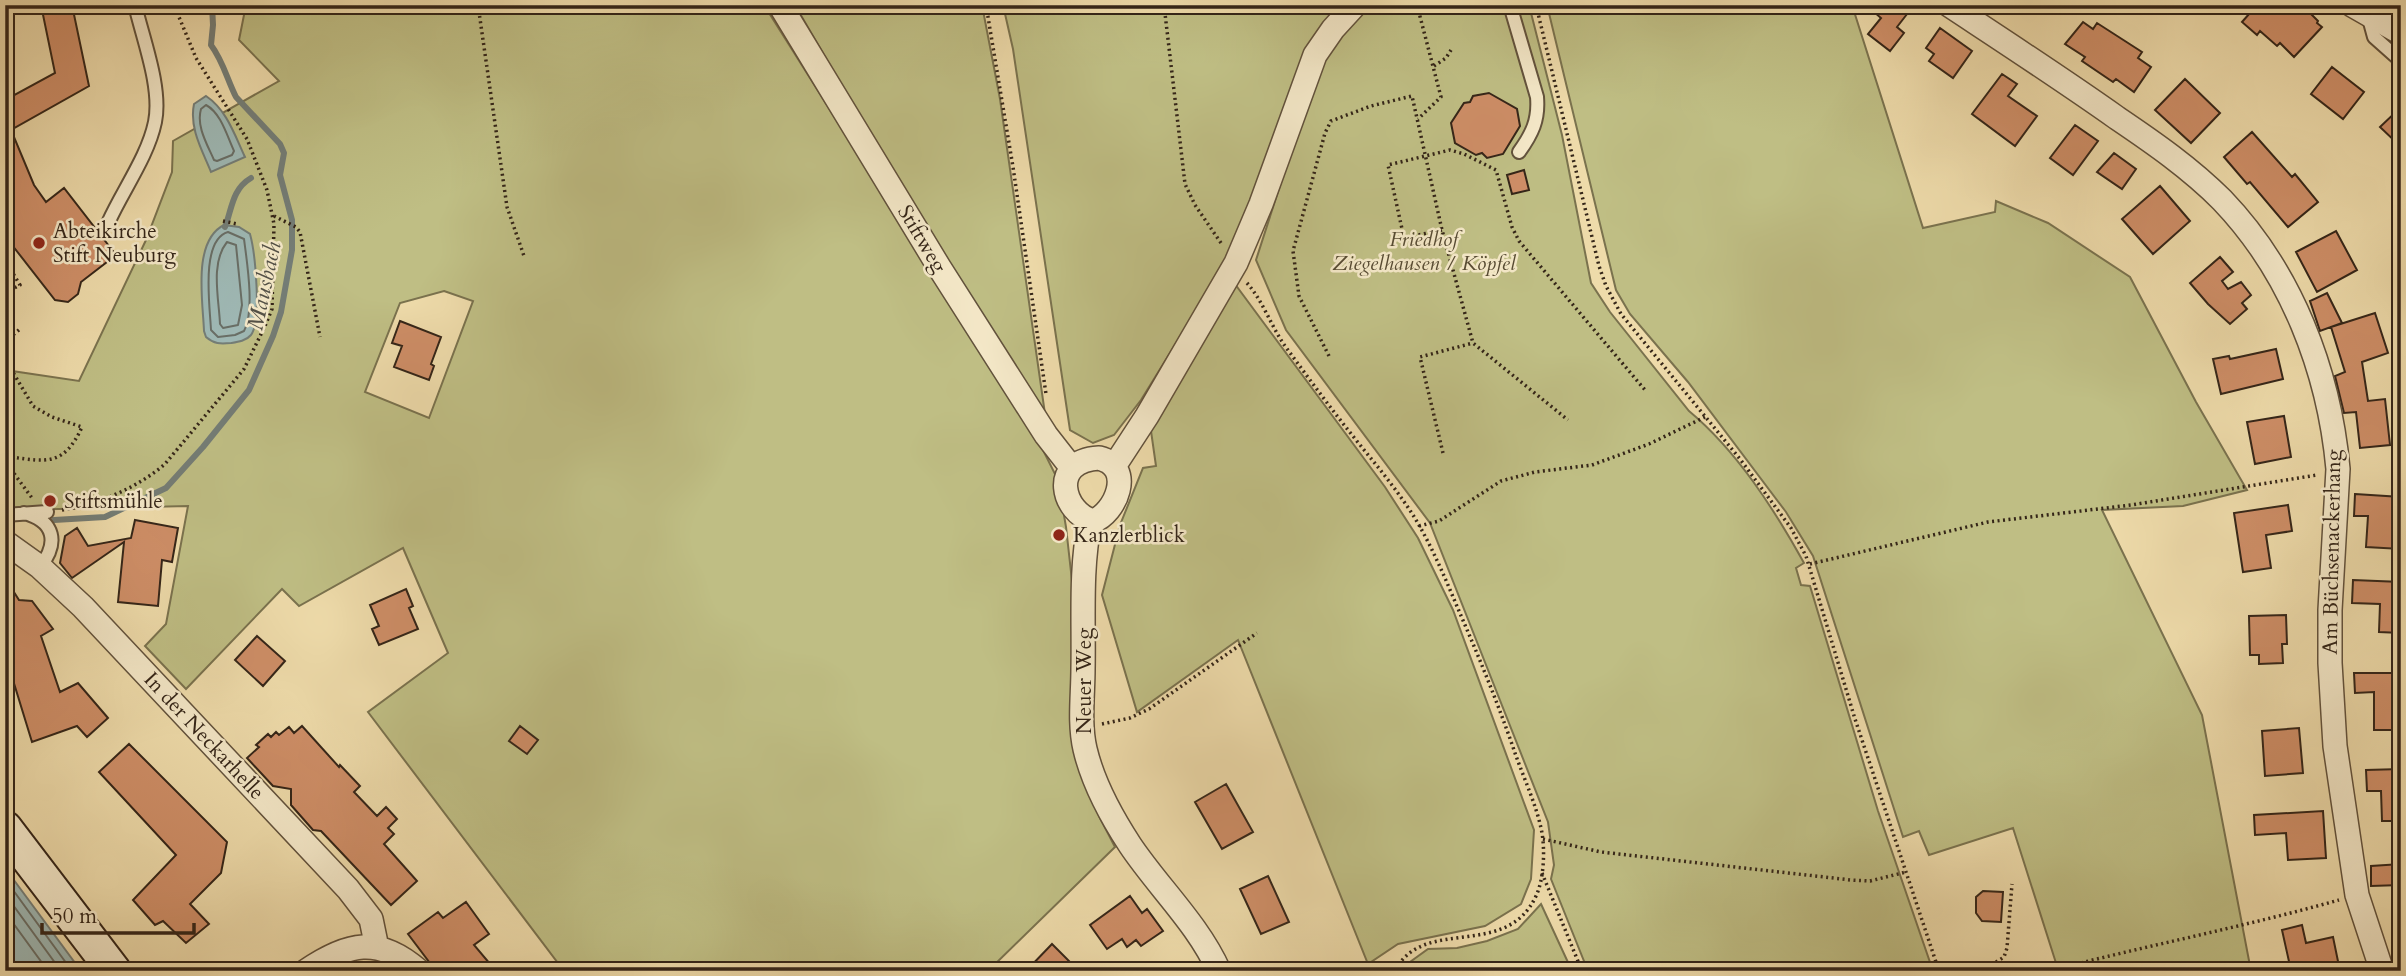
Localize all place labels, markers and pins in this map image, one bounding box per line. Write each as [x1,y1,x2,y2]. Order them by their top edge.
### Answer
place label: Abteikirche Stift Neuburg [53,217,176,270]
marker: Abteikirche Stift Neuburg [31,235,47,251]
place label: Stiftsmühle [64,487,163,516]
marker: Stiftsmühle [42,493,58,509]
place label: Kanzlerblick [1073,521,1186,550]
marker: Kanzlerblick [1051,527,1067,543]

